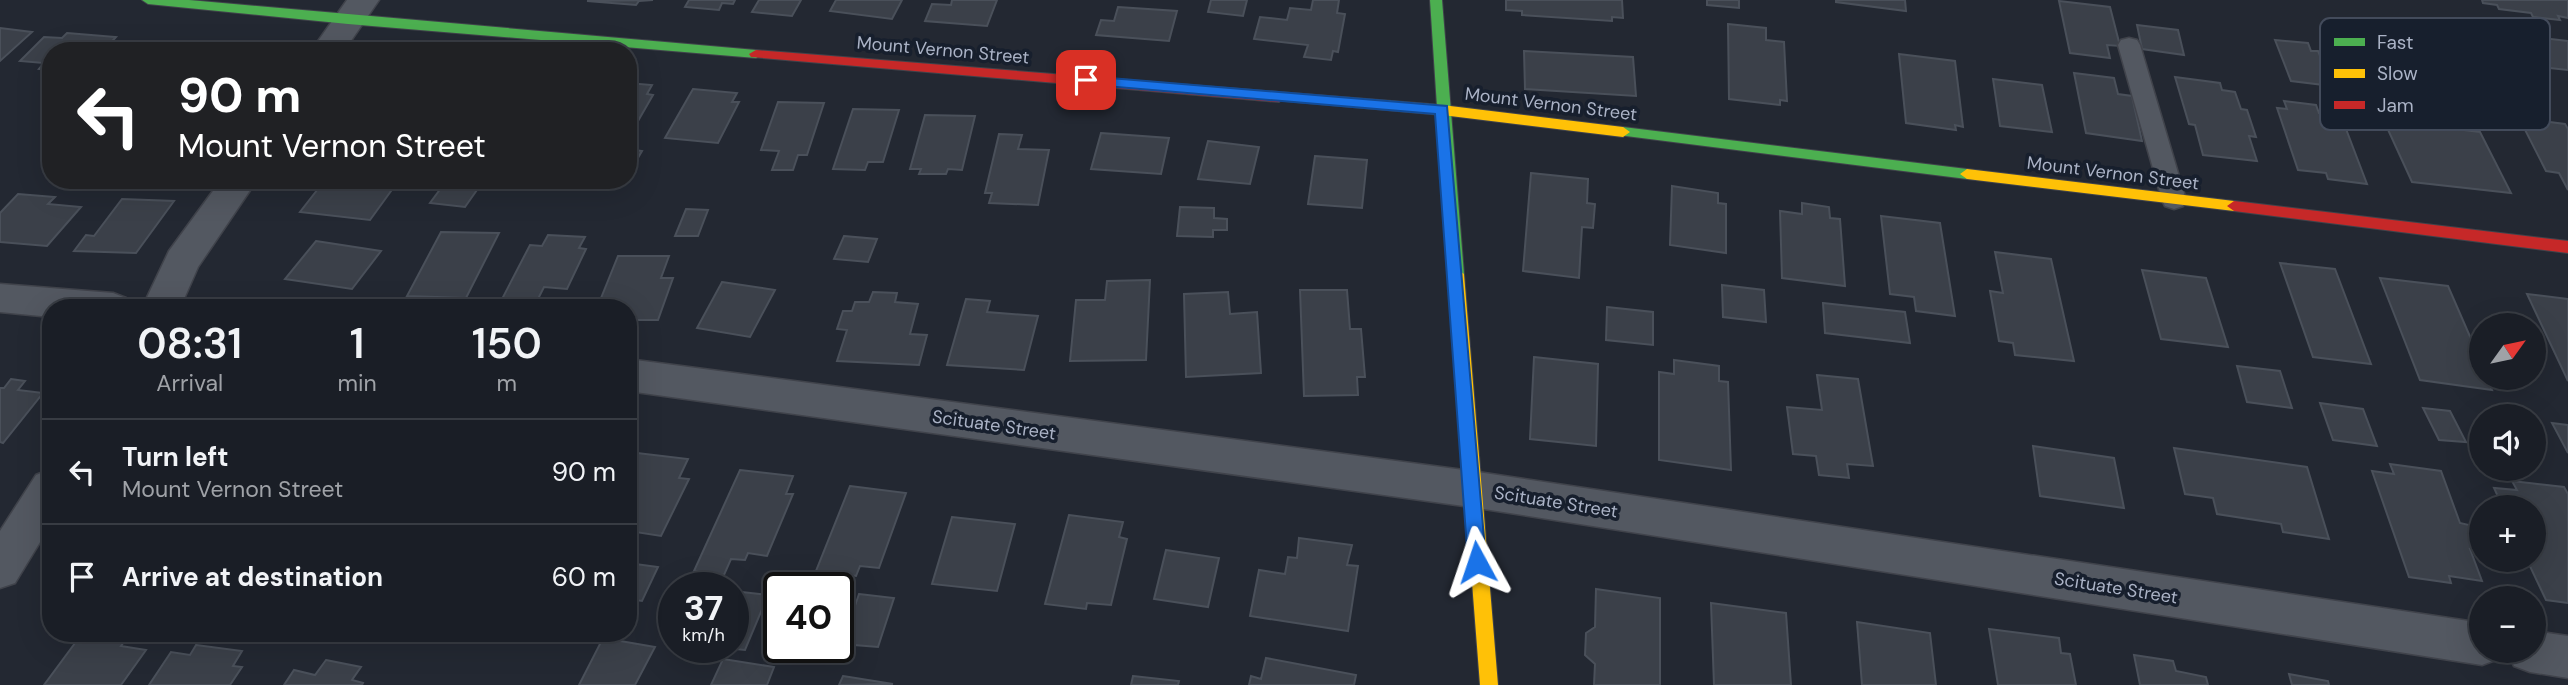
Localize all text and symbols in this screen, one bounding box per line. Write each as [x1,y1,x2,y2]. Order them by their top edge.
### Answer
legend [2320,18,2550,130]
street label: Mount Vernon Street [856,30,1030,70]
text: Fast [2377,30,2413,55]
pin [1056,50,1116,110]
icon: arrive [1067,61,1105,99]
text: Slow [2377,61,2418,86]
text: 90 m [178,63,301,127]
icon: left [63,70,154,161]
street label: Mount Vernon Street [1464,82,1638,126]
text: Jam [2377,93,2414,118]
text: Mount Vernon Street [178,125,486,167]
street label: Mount Vernon Street [2026,151,2200,195]
north arrow [2469,313,2546,390]
map controls [2469,313,2546,663]
text: 08:31 [137,316,242,371]
text: 1 [350,316,364,371]
text: 150 [472,316,542,371]
text: Arrival [156,368,223,398]
text: min [337,368,377,398]
text: m [497,368,517,398]
street label: Scituate Street [931,404,1057,446]
button: sound [2469,404,2546,481]
text: Turn left [122,440,229,474]
icon: left [63,453,101,491]
text: 90 m [552,455,616,489]
text: Mount Vernon Street [122,474,343,504]
street label: Scituate Street [1492,480,1620,524]
button: + [2469,495,2546,572]
position arrow [1440,525,1514,599]
icon: arrive [63,558,101,596]
text: Arrive at destination [122,560,383,594]
text: 60 m [552,560,616,594]
street label: Scituate Street [2052,566,2180,610]
speed limit sign: 40 [763,572,854,663]
text: 37 [684,585,723,631]
button: − [2469,586,2546,663]
text: km/h [682,623,725,647]

